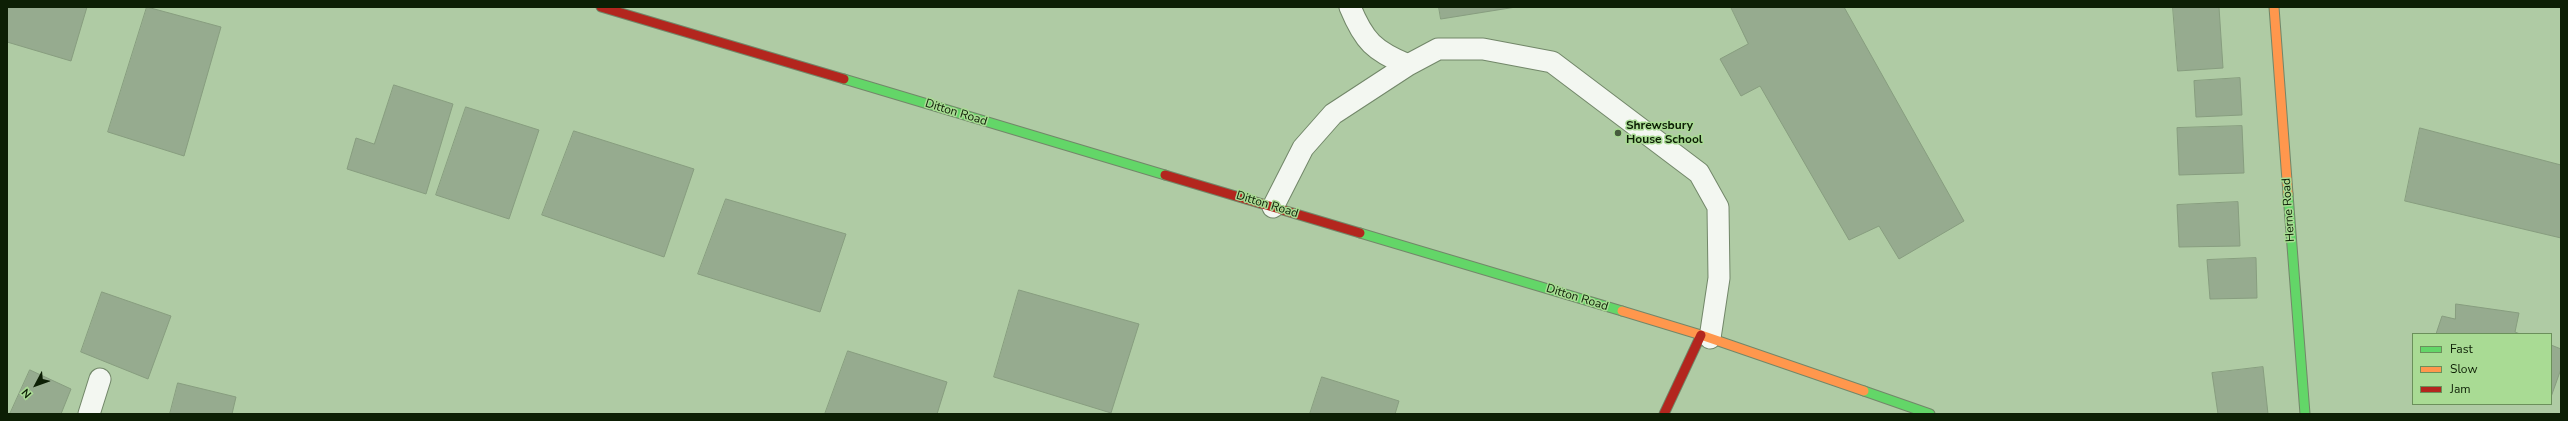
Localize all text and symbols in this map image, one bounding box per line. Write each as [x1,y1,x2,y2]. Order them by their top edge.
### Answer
street label: Ditton Road [923,97,989,129]
place label: Shrewsbury House School [1626,119,1703,147]
marker: Shrewsbury House School [1613,128,1623,138]
street label: Herne Road [2280,178,2298,242]
street label: Ditton Road [1234,189,1300,221]
street label: Ditton Road [1544,282,1610,314]
legend [2412,333,2552,405]
text: Fast [2450,341,2473,357]
text: Slow [2450,361,2478,377]
north arrow [16,365,56,405]
text: Jam [2450,381,2471,397]
text: N [18,385,35,401]

